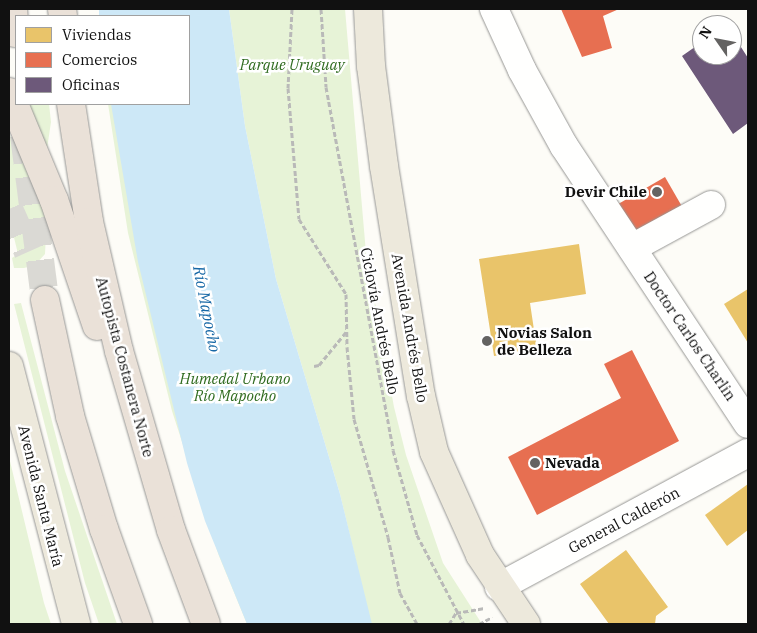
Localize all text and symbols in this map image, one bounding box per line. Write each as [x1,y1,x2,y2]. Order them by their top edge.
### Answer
legend [15,15,190,105]
north arrow [692,15,742,65]
text: N [695,23,716,42]
text: Viviendas [62,25,131,44]
text: Comercios [62,50,137,69]
park label: Parque Uruguay [240,56,344,74]
text: Oficinas [62,75,120,94]
place label: Devir Chile [565,183,647,201]
marker: Devir Chile [651,186,663,198]
street label: Ciclovía Andrés Bello [357,246,403,396]
street label: Avenida Andrés Bello [388,252,432,404]
water label: Río Mapocho [189,264,225,354]
street label: Doctor Carlos Charlin [640,268,740,404]
street label: Autopista Costanera Norte [92,275,158,459]
place label: Novias Salon de Belleza [497,323,592,358]
marker: Novias Salon de Belleza [481,335,493,347]
park label: Humedal Urbano Río Mapocho [180,369,290,404]
street label: Avenida Santa María [15,423,67,569]
place label: Nevada [545,454,600,472]
marker: Nevada [529,457,541,469]
street label: General Calderón [565,483,683,557]

